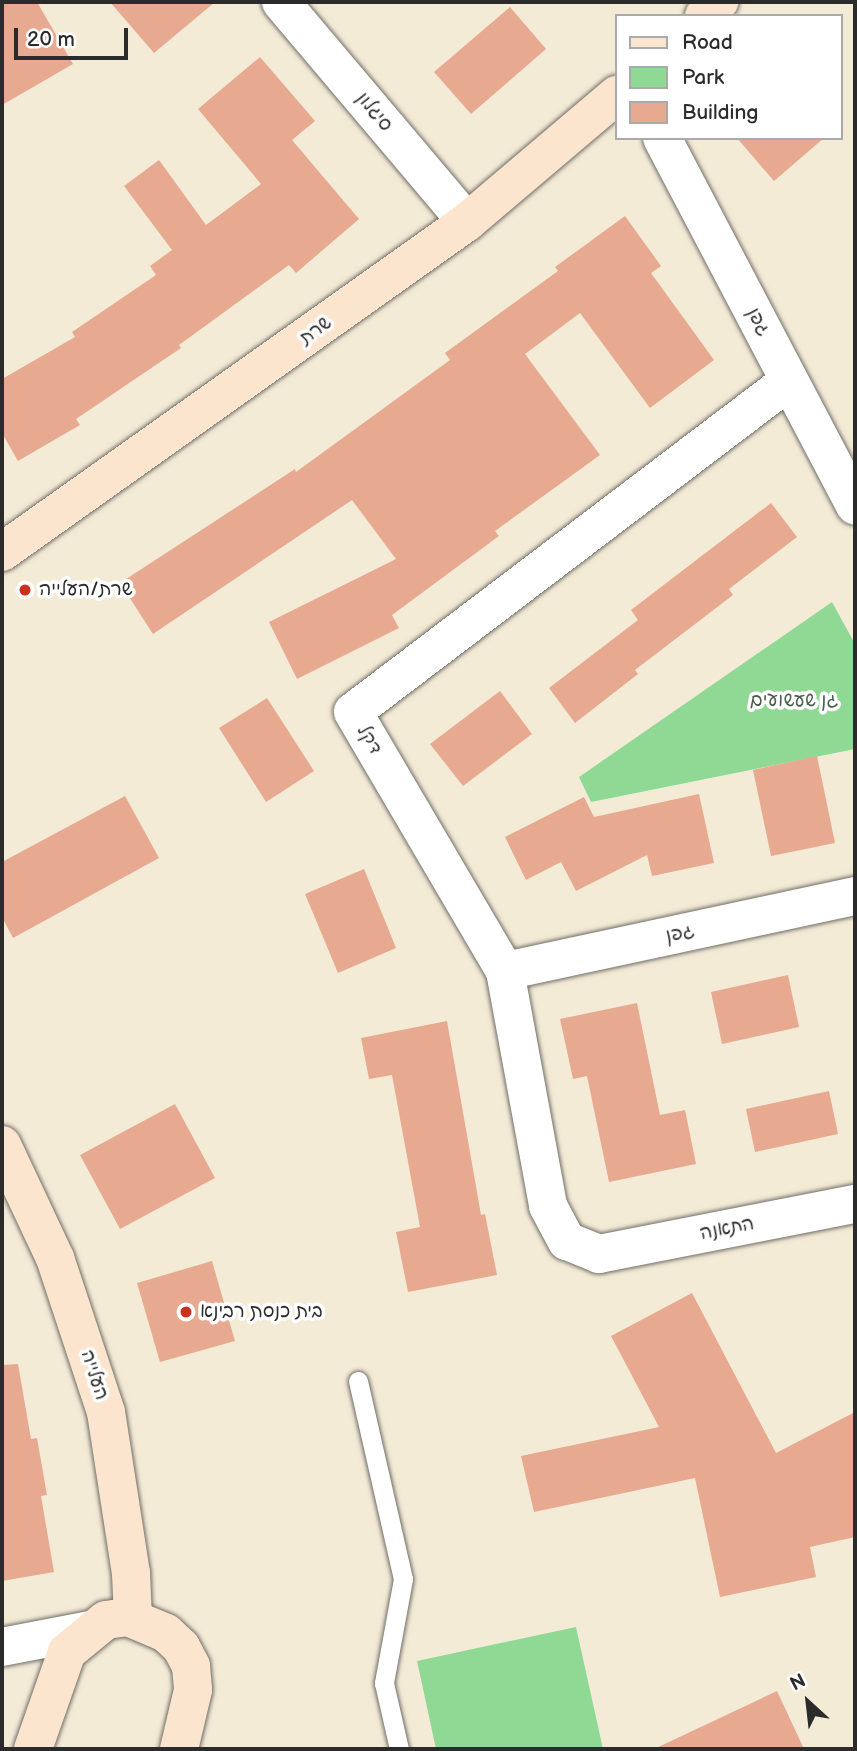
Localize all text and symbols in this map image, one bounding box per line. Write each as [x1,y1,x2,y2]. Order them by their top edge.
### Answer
scale bar [18,14,131,58]
legend [616,14,843,140]
text: 20 m [27,27,75,52]
text: Road [682,30,733,55]
text: Park [682,65,724,90]
street label: סיגלון [351,88,397,136]
text: Building [682,100,758,125]
street label: גפן [741,304,775,340]
street label: שרת [296,312,336,350]
place label: שרת/העלייה [39,579,133,601]
marker: שרת/העלייה [17,582,33,598]
park label: גן שעשועים [750,690,838,712]
street label: דקל [352,721,386,759]
street label: גפן [664,920,696,948]
street label: התאנה [698,1213,756,1245]
place label: בית כנסת רבינא [200,1301,323,1323]
marker: בית כנסת רבינא [178,1304,194,1320]
street label: העלייה [75,1347,113,1403]
north arrow [773,1667,843,1737]
text: N [787,1669,810,1696]

